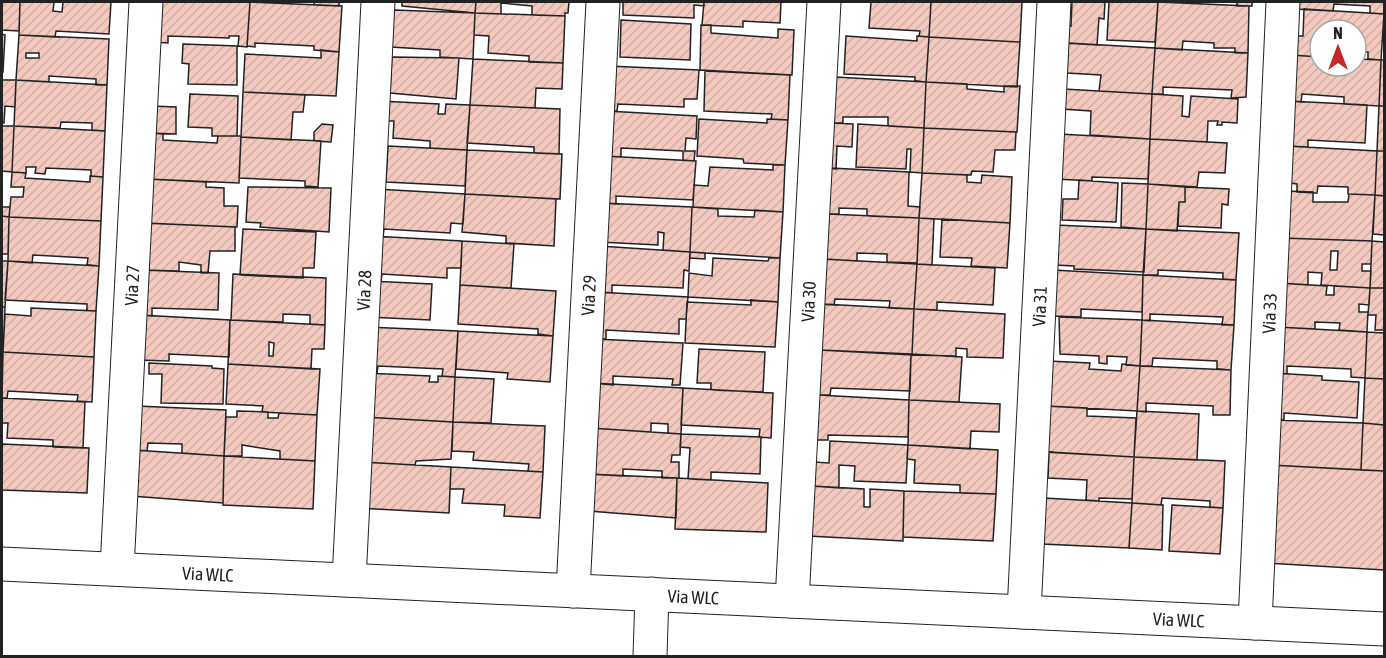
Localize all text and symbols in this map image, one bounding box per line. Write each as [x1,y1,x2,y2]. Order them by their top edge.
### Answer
north arrow [1308,18,1368,78]
text: N [1333,24,1343,42]
street label: Via 27 [120,264,143,306]
street label: Via 28 [352,269,375,311]
street label: Via 29 [577,275,600,316]
street label: Via 30 [796,281,820,322]
street label: Via 31 [1028,286,1051,327]
street label: Via 33 [1258,292,1280,334]
street label: Via WLC [182,562,234,585]
street label: Via WLC [667,585,719,608]
street label: Via WLC [1152,608,1205,631]

